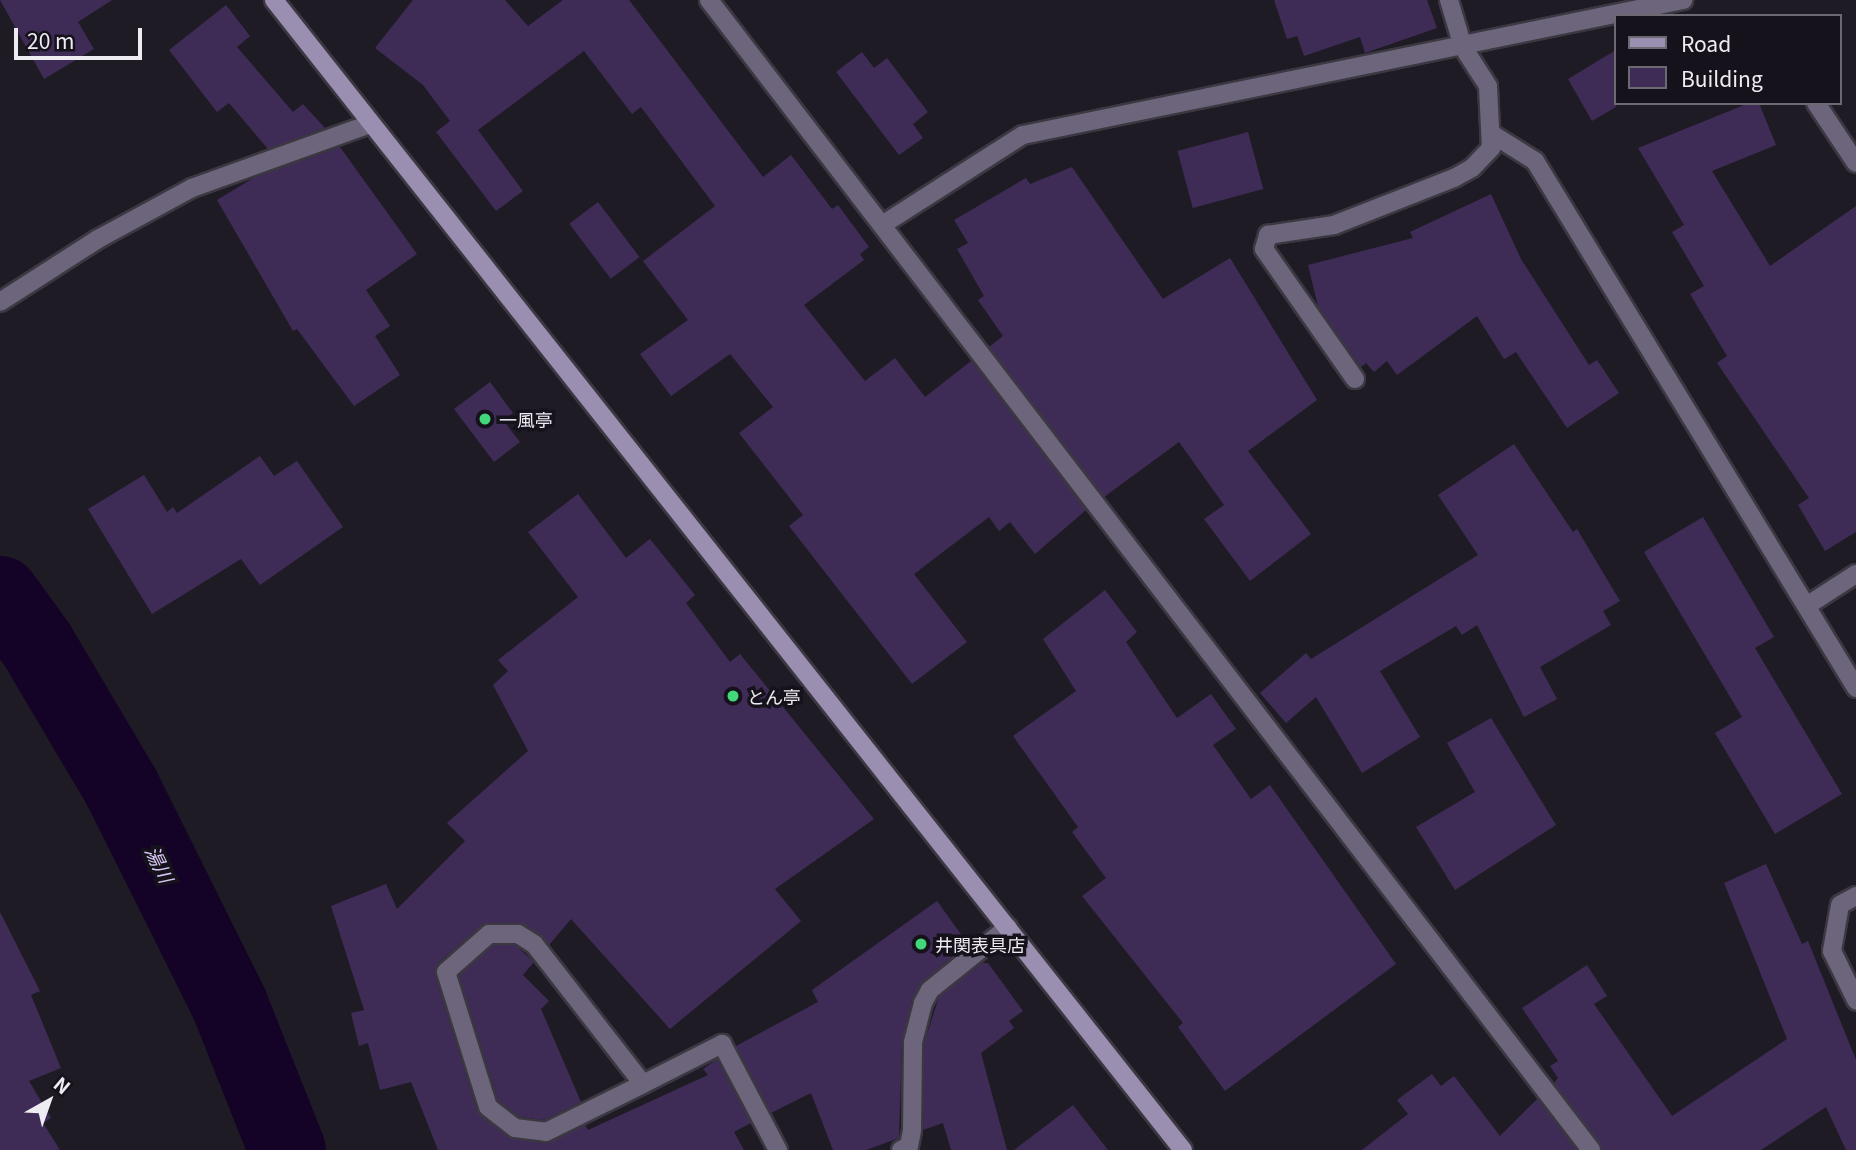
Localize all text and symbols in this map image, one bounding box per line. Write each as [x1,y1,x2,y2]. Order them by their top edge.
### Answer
scale bar [18,14,145,58]
legend [1615,14,1842,105]
text: 20 m [27,25,74,55]
text: Road [1681,28,1731,58]
text: Building [1681,63,1763,93]
place label: 一風亭 [499,408,553,430]
marker: 一風亭 [477,411,493,427]
place label: とん亭 [747,685,801,707]
marker: とん亭 [725,688,741,704]
water label: 湯川 [141,842,179,886]
place label: 井関表具店 [935,933,1025,955]
marker: 井関表具店 [913,936,929,952]
north arrow [14,1066,84,1136]
text: N [49,1070,77,1099]

